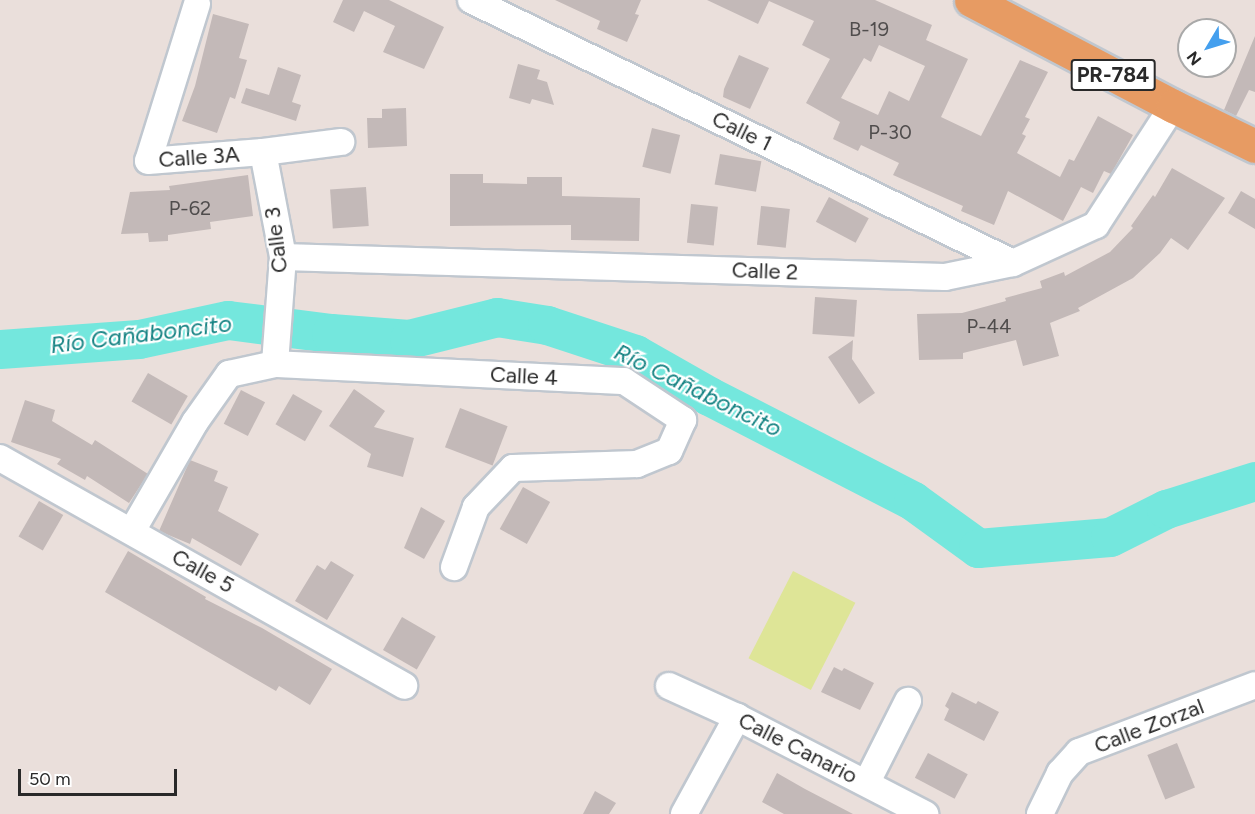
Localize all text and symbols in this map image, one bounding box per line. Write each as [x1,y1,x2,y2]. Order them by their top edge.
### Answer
house number: B-19 [849,17,889,41]
north arrow [1177,18,1237,78]
text: N [1183,47,1205,69]
road number: PR-784 [1070,57,1156,93]
street label: Calle 1 [708,105,776,157]
house number: P-30 [868,120,912,144]
street label: Calle 3A [158,141,240,173]
house number: P-62 [169,196,211,220]
street label: Calle 3 [259,206,293,274]
street label: Calle 2 [731,257,799,285]
water label: Río Cañaboncito [49,309,233,359]
house number: P-44 [967,314,1011,338]
water label: Río Cañaboncito [610,337,786,443]
street label: Calle 4 [489,361,559,391]
street label: Calle 5 [167,543,239,599]
street label: Calle Zorzal [1090,693,1208,759]
street label: Calle Canario [734,707,862,789]
scale bar [21,757,180,795]
text: 50 m [29,768,71,790]

